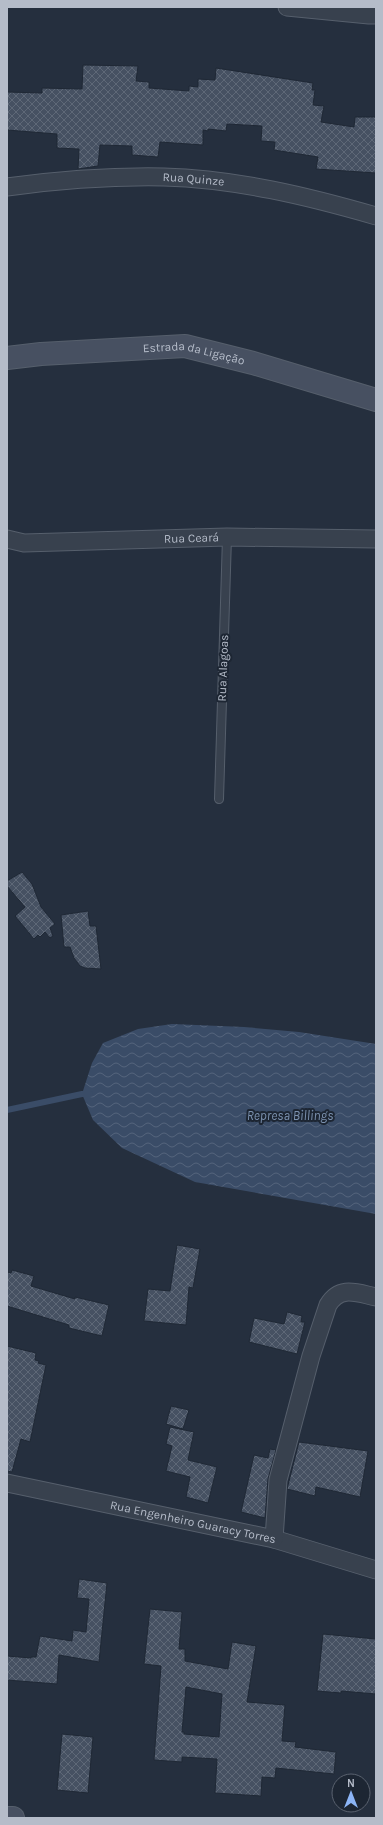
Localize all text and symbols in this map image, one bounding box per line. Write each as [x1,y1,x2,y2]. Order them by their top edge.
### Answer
street label: Rua Quinze [162,170,225,189]
street label: Estrada da Ligação [142,339,246,368]
street label: Rua Ceará [164,530,219,546]
street label: Rua Alagoas [215,634,231,702]
water label: Represa Billings [247,1108,333,1123]
street label: Rua Engenheiro Guaracy Torres [109,1498,277,1546]
north arrow [331,1773,371,1813]
text: N [347,1777,355,1790]

